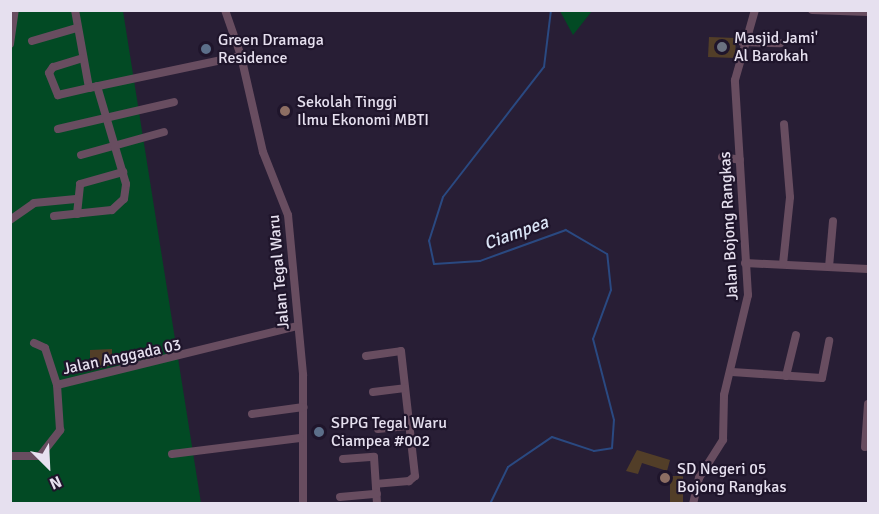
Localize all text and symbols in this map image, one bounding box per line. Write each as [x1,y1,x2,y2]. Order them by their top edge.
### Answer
place label: Masjid Jami' Al Barokah [734,28,818,66]
place label: Green Dramaga Residence [218,30,324,68]
marker: Masjid Jami' Al Barokah [715,40,729,54]
marker: Green Dramaga Residence [199,42,213,56]
place label: Sekolah Tinggi Ilmu Ekonomi MBTI [297,92,429,130]
marker: Sekolah Tinggi Ilmu Ekonomi MBTI [278,104,292,118]
street label: Jalan Bojong Rangkas [716,151,742,301]
water label: Ciampea [481,211,551,255]
street label: Jalan Tegal Waru [264,214,294,330]
street label: Jalan Anggada 03 [61,335,183,379]
place label: SPPG Tegal Waru Ciampea #002 [331,413,447,451]
marker: SPPG Tegal Waru Ciampea #002 [312,425,326,439]
north arrow [18,436,78,496]
place label: SD Negeri 05 Bojong Rangkas [677,459,786,497]
text: N [46,471,64,494]
marker: SD Negeri 05 Bojong Rangkas [658,471,672,485]

